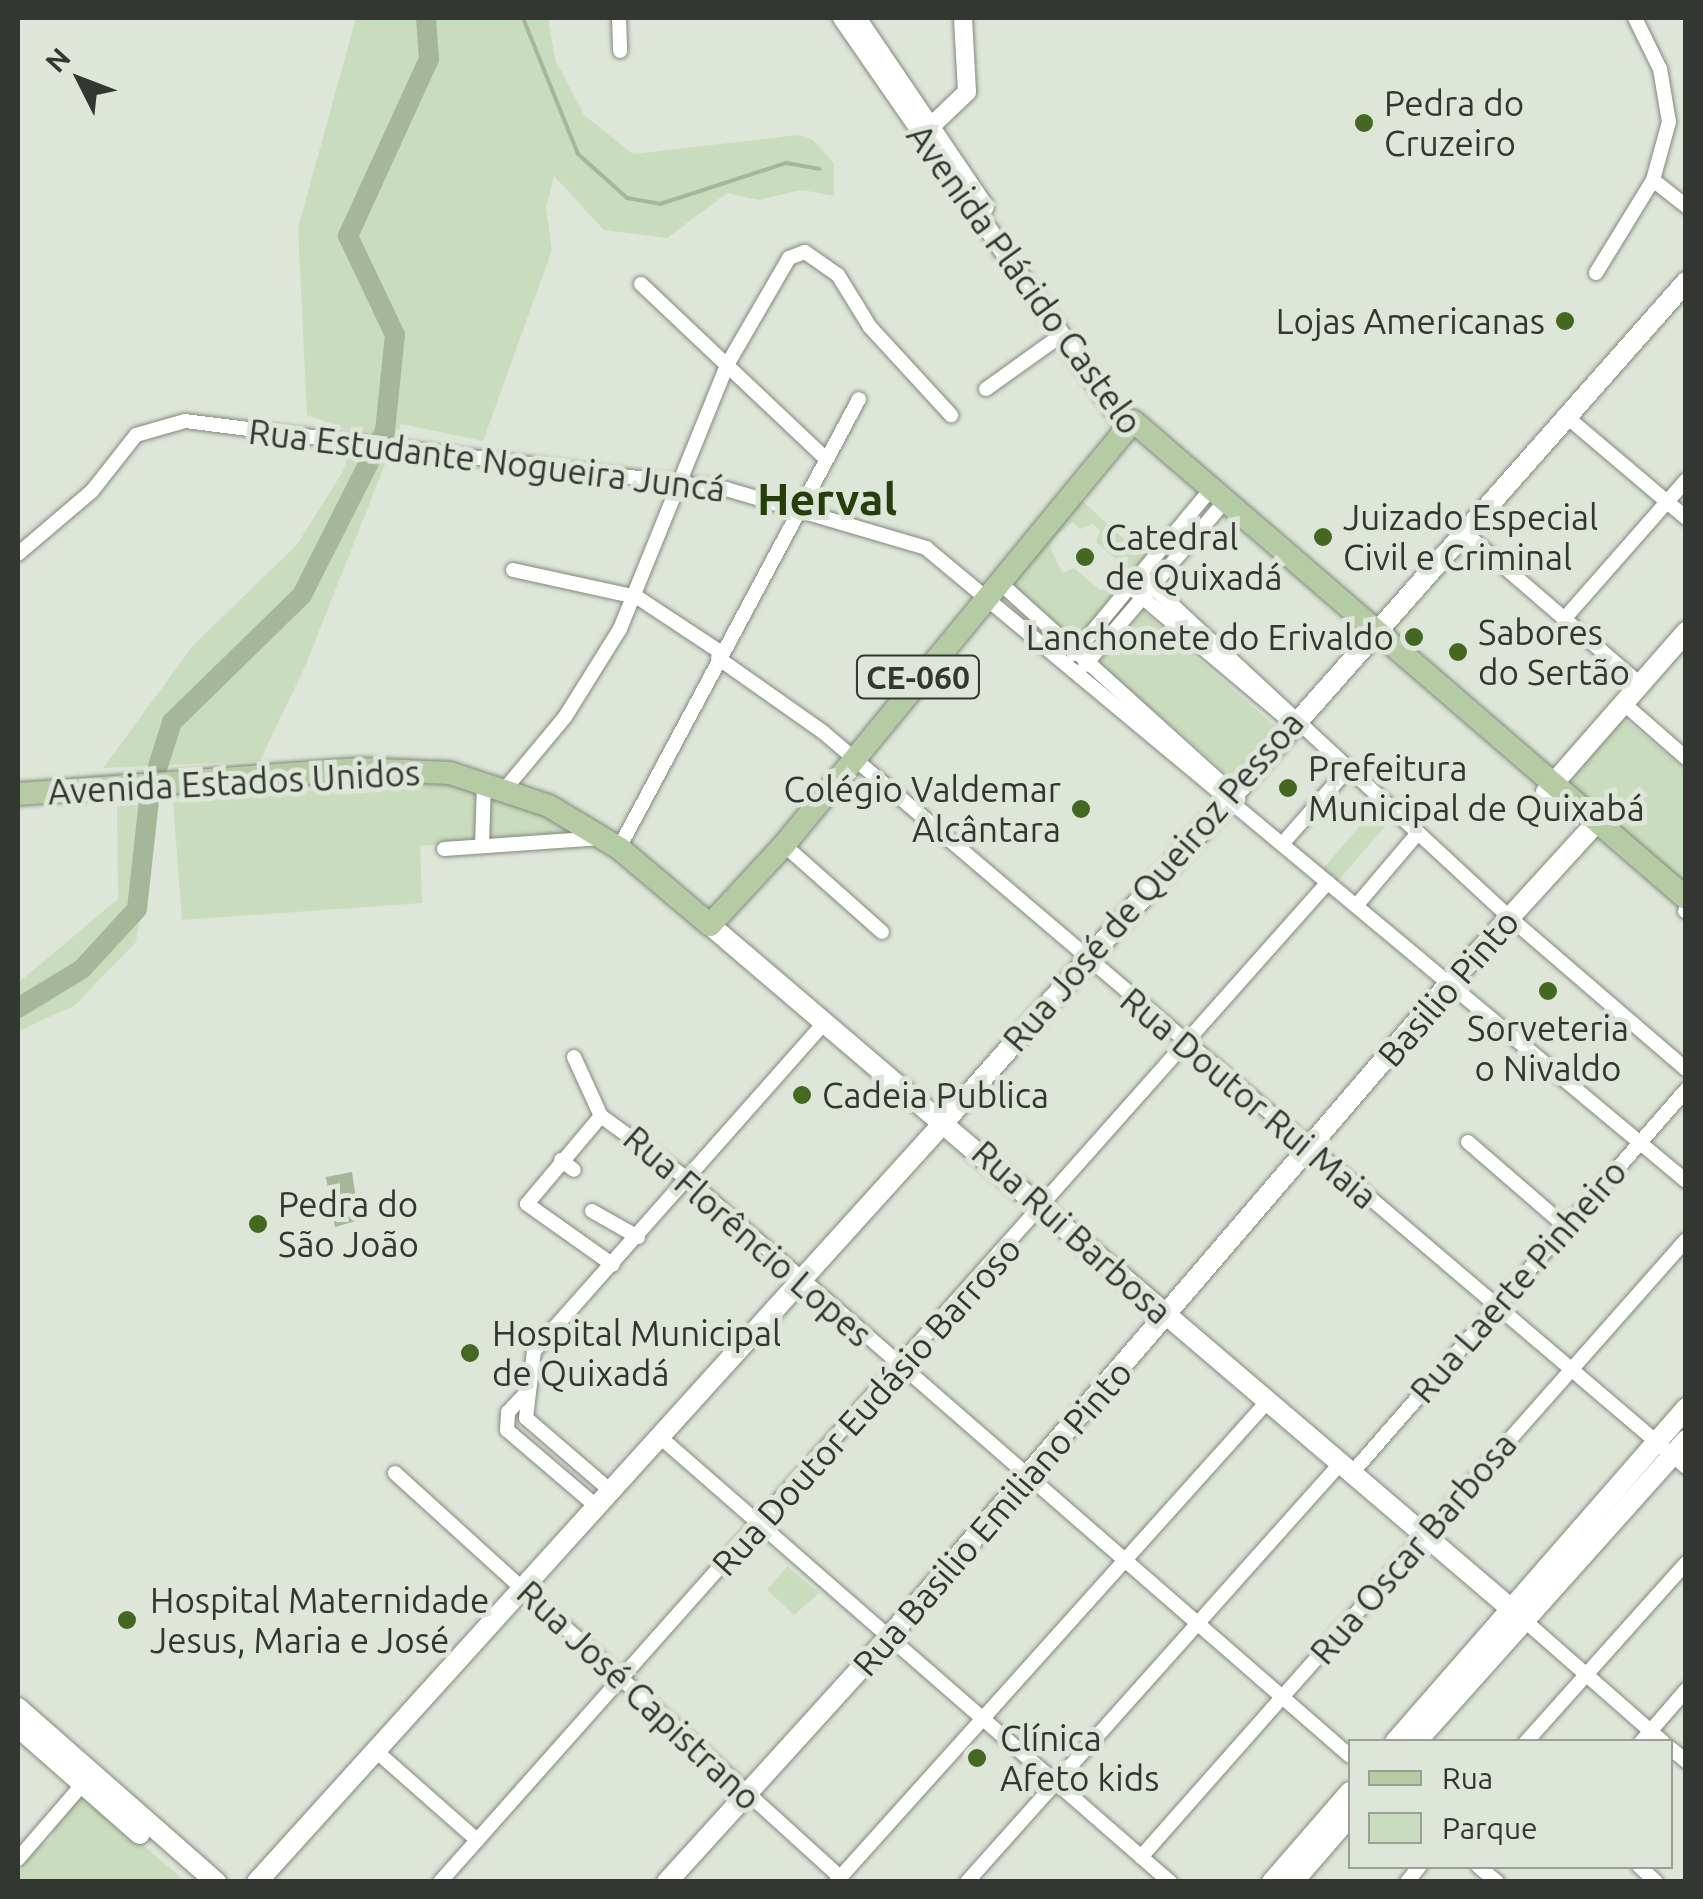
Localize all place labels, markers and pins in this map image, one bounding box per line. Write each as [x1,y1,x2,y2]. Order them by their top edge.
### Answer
place label: Pedra do Cruzeiro [1384,82,1524,164]
marker: Pedra do Cruzeiro [1353,112,1375,134]
place label: Lojas Americanas [1276,300,1545,342]
marker: Lojas Americanas [1554,310,1576,332]
place label: Juizado Especial Civil e Criminal [1343,496,1598,578]
place label: Catedral de Quixadá [1105,516,1282,598]
marker: Juizado Especial Civil e Criminal [1312,526,1334,548]
marker: Catedral de Quixadá [1074,546,1096,568]
place label: Sabores do Sertão [1478,611,1630,693]
place label: Lanchonete do Erivaldo [1026,616,1394,658]
marker: Lanchonete do Erivaldo [1403,626,1425,648]
marker: Sabores do Sertão [1447,641,1469,663]
place label: Prefeitura Municipal de Quixabá [1308,747,1645,829]
place label: Colégio Valdemar Alcântara [783,768,1061,850]
marker: Prefeitura Municipal de Quixabá [1277,777,1299,799]
marker: Colégio Valdemar Alcântara [1070,798,1092,820]
marker: Sorveteria o Nivaldo [1537,980,1559,1002]
place label: Sorveteria o Nivaldo [1467,1007,1629,1089]
place label: Cadeia Publica [822,1074,1049,1116]
marker: Cadeia Publica [791,1084,813,1106]
place label: Pedra do São João [278,1183,419,1265]
marker: Pedra do São João [247,1213,269,1235]
place label: Hospital Municipal de Quixadá [492,1312,781,1394]
marker: Hospital Municipal de Quixadá [457,1340,483,1366]
place label: Hospital Maternidade Jesus, Maria e José [150,1579,489,1661]
marker: Hospital Maternidade Jesus, Maria e José [114,1607,140,1633]
place label: Clínica Afeto kids [1000,1717,1159,1799]
marker: Clínica Afeto kids [964,1745,990,1771]

